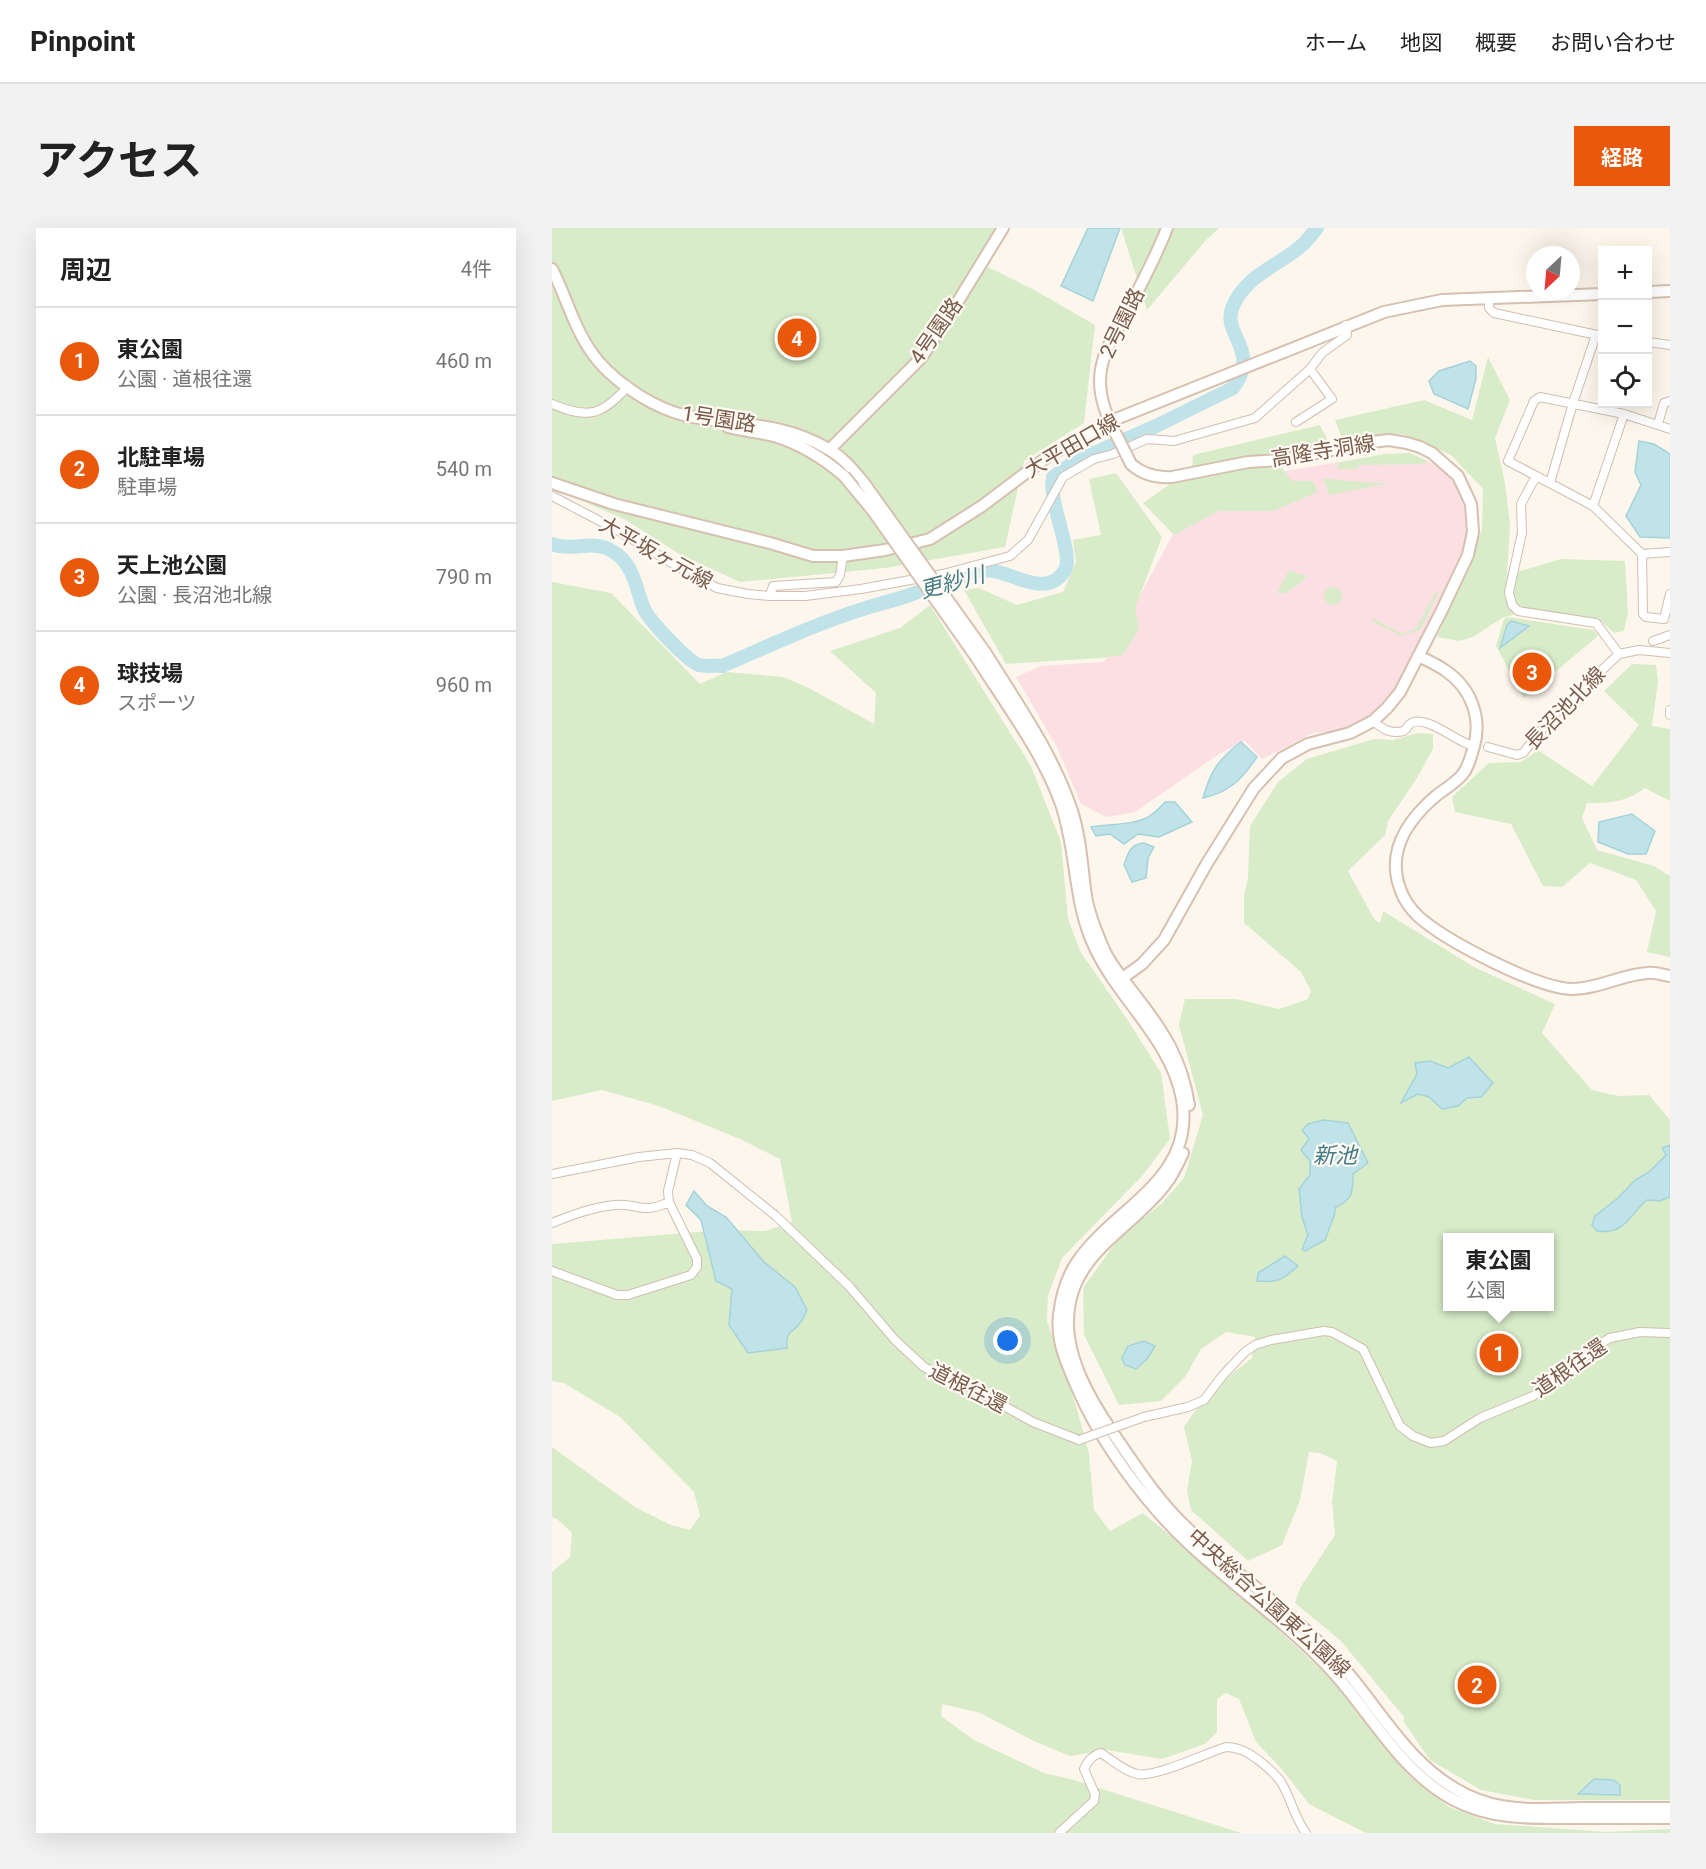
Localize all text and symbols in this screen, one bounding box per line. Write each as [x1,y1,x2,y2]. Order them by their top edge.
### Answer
text: Pinpoint [30,25,135,58]
text: ホーム [1305,31,1367,55]
text: 地図 [1400,31,1442,55]
text: 概要 [1475,31,1517,55]
text: お問い合わせ [1550,31,1676,55]
button: 経路 [1574,126,1670,186]
text: アクセス [36,136,202,185]
north arrow [1526,246,1580,300]
map controls [1598,246,1652,408]
button: + [1598,246,1652,300]
text: 周辺 [60,255,112,285]
text: 4件 [461,257,492,281]
street label: 2号園路 [1095,284,1149,362]
street label: 4号園路 [905,293,967,369]
button: − [1598,300,1652,354]
pin: 4 [778,316,816,360]
text: 東公園 [117,337,183,362]
text: 1 [74,349,85,373]
text: 460 m [436,349,492,373]
button: locate [1598,354,1652,408]
text: 公園 · 道根往還 [117,367,252,391]
street label: 1号園路 [680,401,758,437]
street label: 大平田口線 [1021,409,1123,483]
street label: 高隆寺洞線 [1269,431,1377,471]
text: 北駐車場 [117,445,205,470]
text: 2 [74,457,85,481]
text: 540 m [436,457,492,481]
text: 駐車場 [117,475,177,499]
street label: 大平坂ヶ元線 [595,512,717,594]
text: 天上池公園 [117,553,227,578]
water label: 更紗川 [917,561,989,603]
text: 3 [74,565,85,589]
text: 790 m [436,565,492,589]
text: 公園 · 長沼池北線 [117,583,272,607]
pin: 3 [1512,650,1552,694]
text: 球技場 [117,661,183,686]
street label: 長沼池北線 [1520,662,1610,754]
text: 4 [74,673,85,697]
text: 960 m [436,673,492,697]
text: スポーツ [117,691,197,715]
water label: 新池 [1313,1143,1359,1168]
popup [1443,1233,1554,1311]
text: 東公園 [1465,1248,1532,1273]
text: 公園 [1465,1278,1505,1302]
your location [993,1326,1022,1355]
pin: 1 [1480,1330,1518,1376]
street label: 道根往還 [1529,1334,1611,1402]
street label: 道根往還 [925,1358,1011,1418]
street label: 中央総合公園東公園線 [1183,1524,1355,1682]
pin: 2 [1458,1662,1496,1708]

